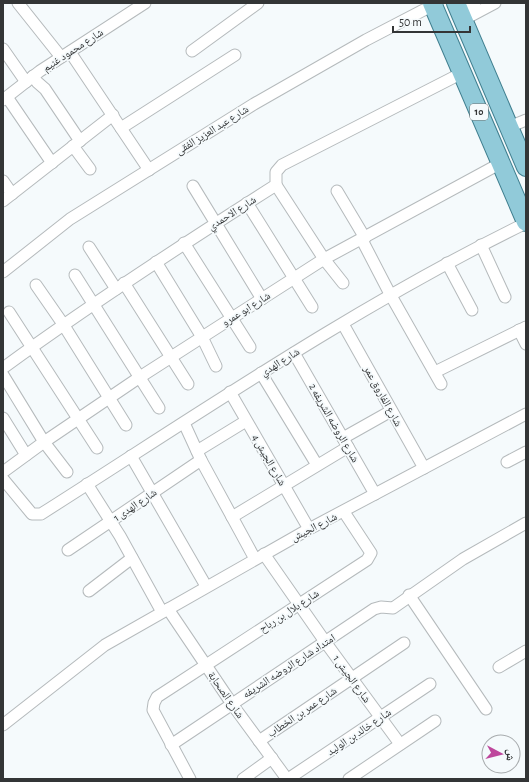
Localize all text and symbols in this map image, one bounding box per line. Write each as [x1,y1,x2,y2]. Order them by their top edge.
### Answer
scale bar [393,8,470,34]
text: 50 m [399,16,422,28]
street label: شارع محمود غنيم [41,26,106,75]
street label: شارع عبد العزيز الفقى [174,103,251,158]
road number: 10 [470,104,488,120]
street label: شارع الاحمدي [206,194,260,234]
street label: شارع ابو عمرو [220,290,273,329]
street label: شارع الهدي [258,346,303,381]
street label: شارع الفاروق عمر [360,363,404,429]
street label: شارع الروضه الشريفه 2 [306,382,361,465]
street label: شارع الجيش 4 [249,432,288,488]
street label: شارع الهدى 1 [111,487,159,524]
street label: شارع الجيش [289,511,339,544]
street label: شارع بلال بن رباح [257,588,322,635]
street label: امتداد شارع الروضه الشريفه [241,632,338,701]
street label: شارع الجيش 1 [330,653,373,705]
street label: شارع الصحابة [205,670,246,721]
street label: شارع عمر بن الخطاب [265,685,339,740]
street label: شارع خالد بن الوليد [325,707,394,758]
north arrow [481,734,521,774]
text: ش [502,748,517,762]

